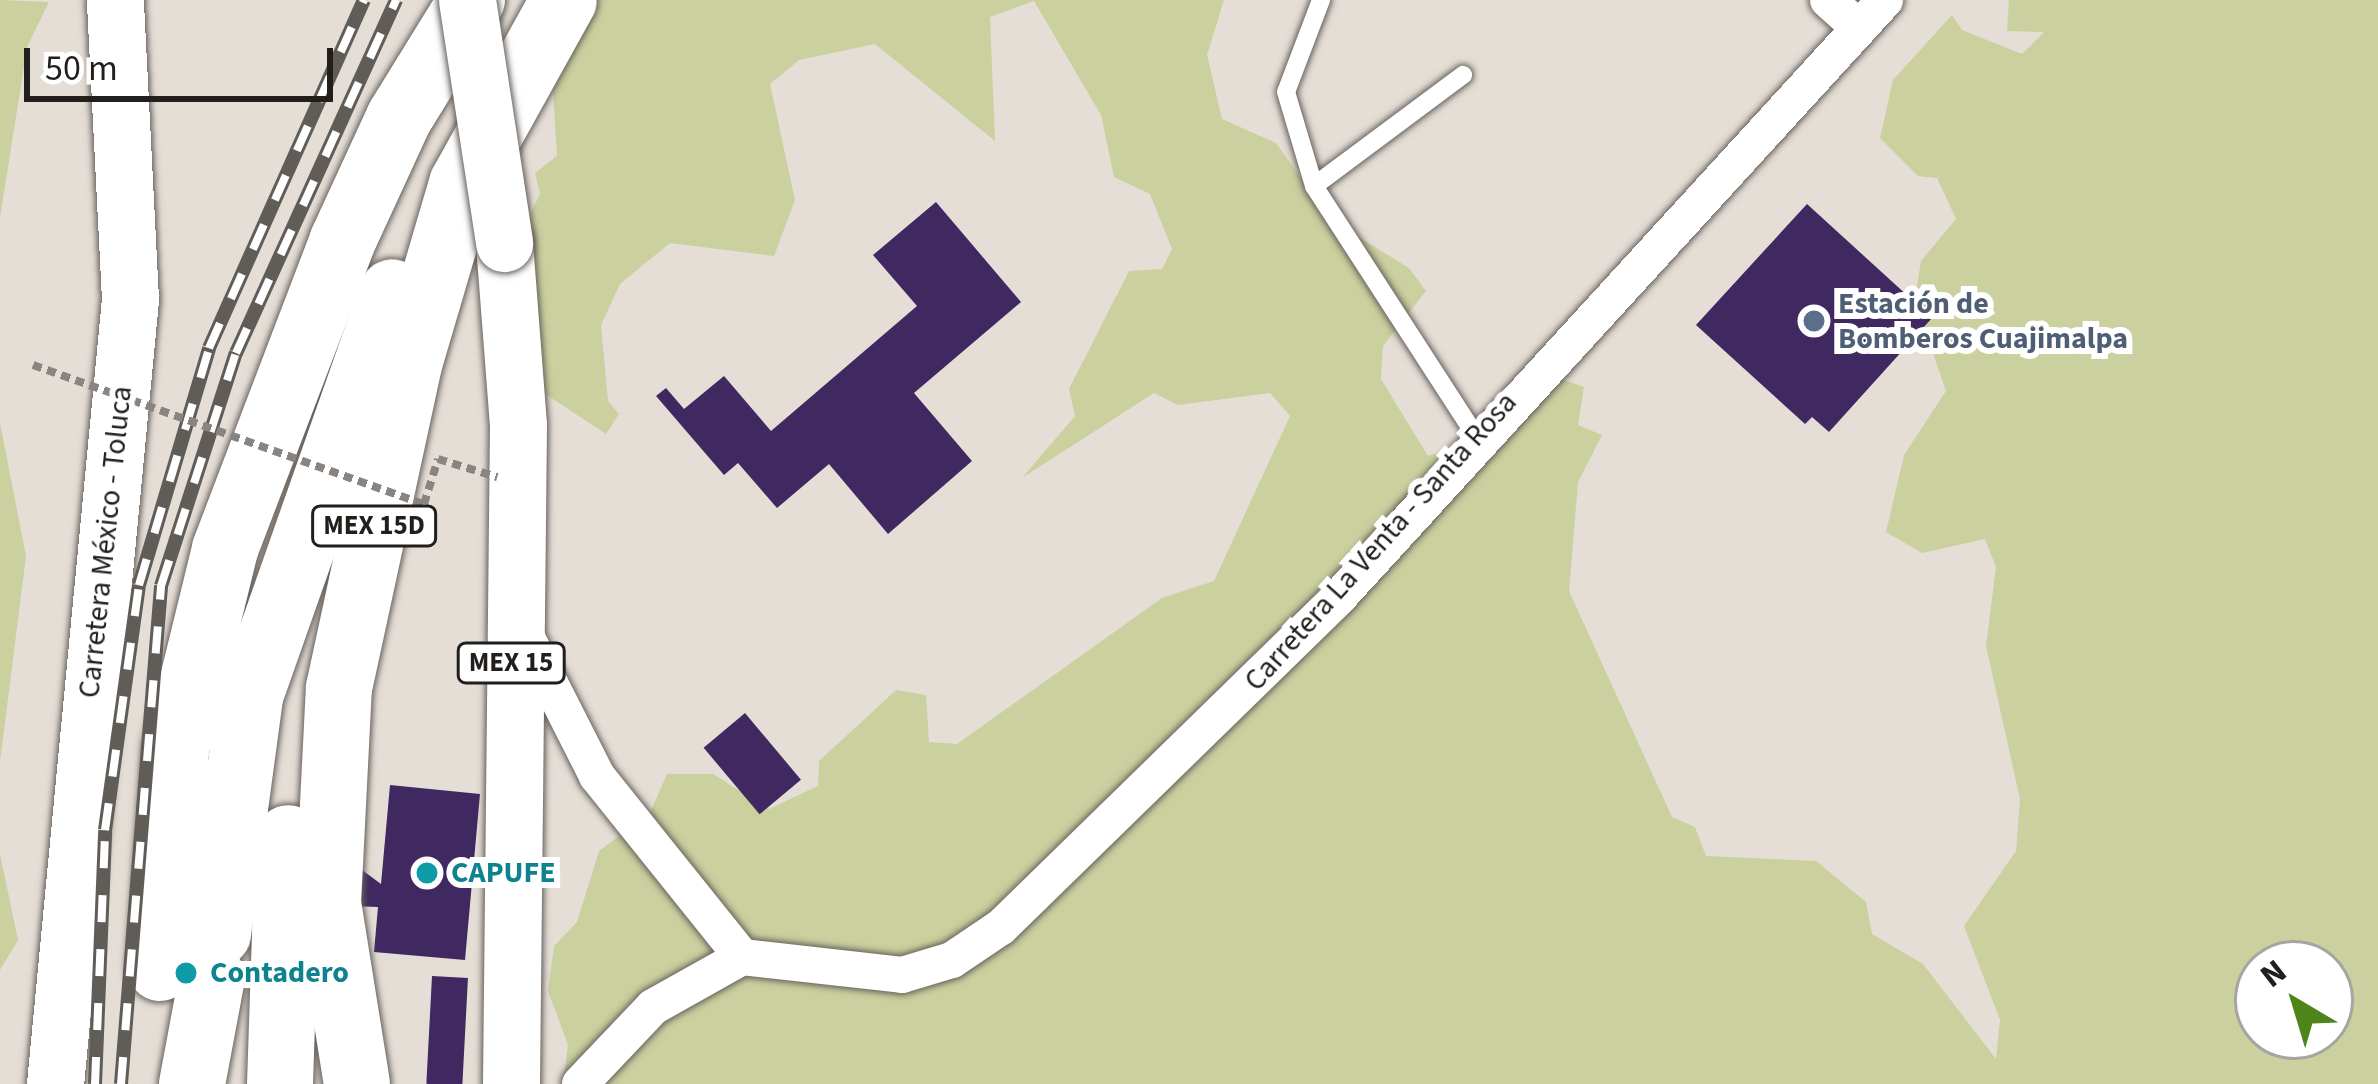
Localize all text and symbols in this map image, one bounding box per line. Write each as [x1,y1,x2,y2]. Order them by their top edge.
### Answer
scale bar [30,24,339,98]
text: 50 m [45,43,118,94]
place label: Estación de Bomberos Cuajimalpa [1838,286,2128,356]
marker: Estación de Bomberos Cuajimalpa [1801,308,1827,334]
street label: Carretera México - Toluca [72,384,140,700]
street label: Carretera La Venta - Santa Rosa [1237,385,1525,699]
road number: MEX 15D [311,505,437,547]
road number: MEX 15 [454,642,568,684]
place label: CAPUFE [451,855,556,891]
marker: CAPUFE [414,860,440,886]
north arrow [2234,940,2354,1060]
text: N [2250,948,2296,999]
place label: Contadero [210,955,349,991]
marker: Contadero [173,960,199,986]

